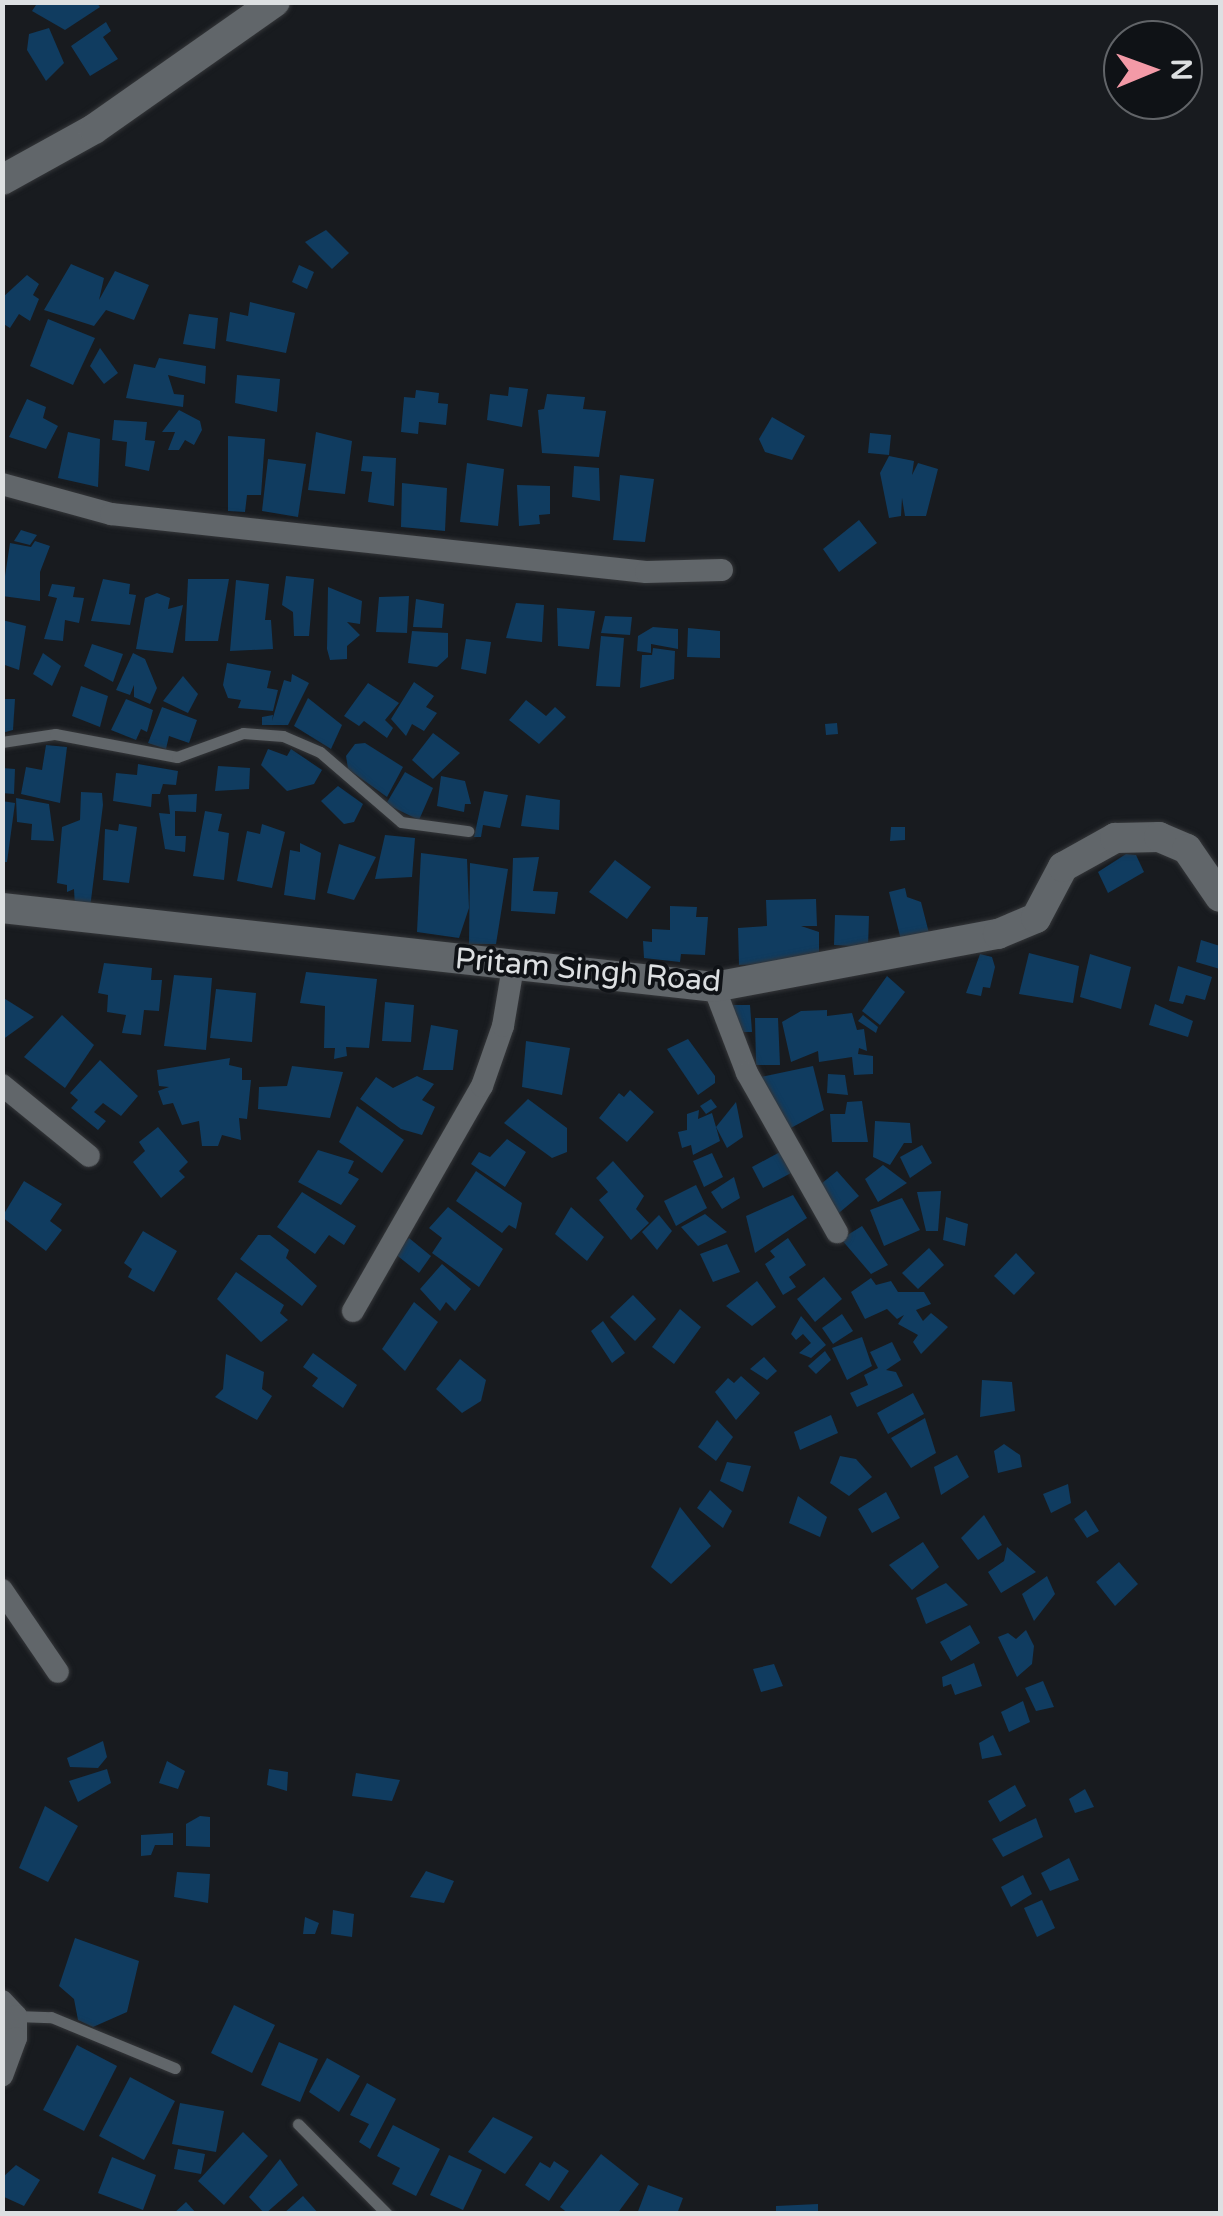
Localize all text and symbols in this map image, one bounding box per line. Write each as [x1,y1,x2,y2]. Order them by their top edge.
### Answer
north arrow [1103,20,1203,120]
text: N [1164,58,1198,81]
street label: Pritam Singh Road [453,941,723,1001]

